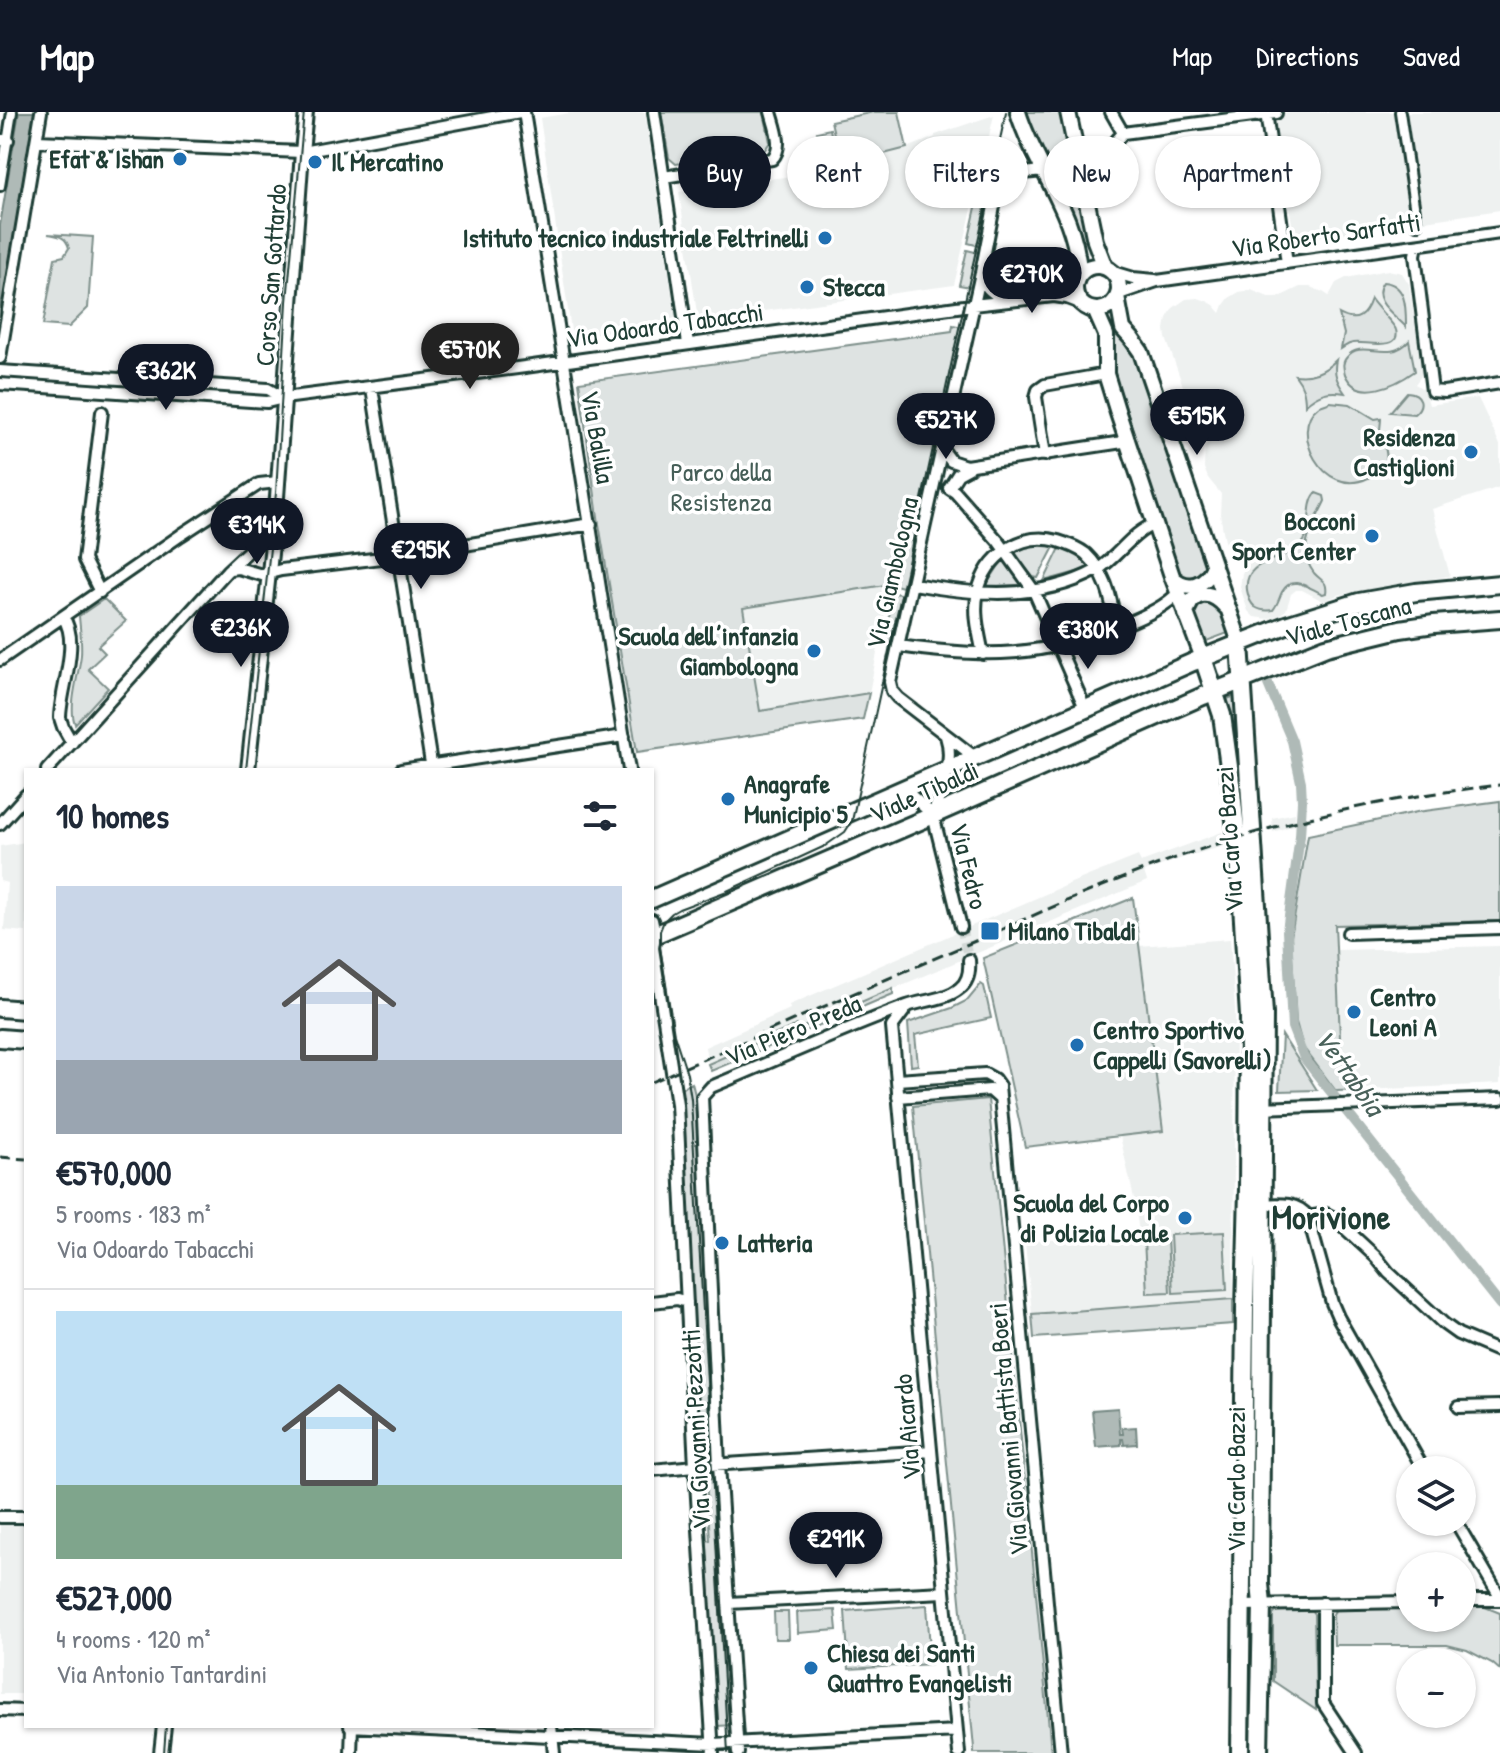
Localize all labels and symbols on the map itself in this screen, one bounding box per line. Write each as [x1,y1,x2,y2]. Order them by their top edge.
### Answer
place label: Efat & Ishan [49,141,164,176]
place label: Il Mercatino [331,144,444,179]
marker: Efat & Ishan [171,150,189,168]
marker: Il Mercatino [306,153,324,171]
street label: Corso San Gottardo [247,183,294,367]
street label: Via Roberto Sarfatti [1229,204,1423,265]
place label: Istituto tecnico industriale Feltrinelli [463,220,809,255]
marker: Istituto tecnico industriale Feltrinelli [816,229,834,247]
pin: €270K [976,247,1088,315]
place label: Stecca [823,269,885,304]
marker: Stecca [798,278,816,296]
street label: Via Odoardo Tabacchi [564,293,766,356]
pin: €570K [414,323,526,391]
pin: €362K [110,344,222,412]
street label: Via Balilla [573,388,624,486]
pin: €515K [1141,389,1253,457]
pin: €527K [890,393,1002,461]
place label: Residenza Castiglioni [1353,419,1456,485]
marker: Residenza Castiglioni [1462,443,1480,461]
park label: Parco della Resistenza [670,454,772,519]
street label: Via Giambologna [857,493,926,652]
pin: €314K [201,498,313,566]
place label: Bocconi Sport Center [1232,503,1357,569]
pin: €295K [365,523,477,591]
marker: Bocconi Sport Center [1363,527,1381,545]
street label: Viale Toscana [1281,587,1415,654]
pin: €236K [185,601,297,669]
pin: €380K [1032,603,1144,671]
place label: Scuola dell’infanzia Giambologna [619,618,799,684]
marker: Scuola dell’infanzia Giambologna [805,642,823,660]
street label: Viale Tibaldi [864,752,984,831]
street label: Via Carlo Bazzi [1206,765,1251,913]
place label: Anagrafe Municipio 5 [744,766,848,832]
marker: Anagrafe Municipio 5 [719,790,737,808]
street label: Via Fedro [942,819,997,912]
place label: Milano Tibaldi [1008,913,1136,948]
marker: Milano Tibaldi [979,920,1001,942]
place label: Centro Leoni A [1370,979,1437,1044]
street label: Via Piero Preda [719,985,866,1074]
marker: Centro Leoni A [1345,1003,1363,1021]
place label: Centro Sportivo Cappelli (Savorelli) [1093,1012,1272,1078]
water label: Vettabbia [1306,1021,1395,1125]
marker: Centro Sportivo Cappelli (Savorelli) [1068,1036,1086,1054]
place label: Scuola del Corpo di Polizia Locale [1013,1185,1170,1250]
district label: Morivione [1272,1194,1391,1240]
marker: Scuola del Corpo di Polizia Locale [1176,1209,1194,1227]
place label: Latteria [738,1225,813,1260]
marker: Latteria [713,1234,731,1252]
street label: Via Giovanni Battista Boeri [979,1301,1036,1557]
street label: Via Giovanni Pezzotti [673,1328,718,1530]
street label: Via Aicardo [884,1373,929,1481]
street label: Via Carlo Bazzi [1218,1406,1253,1552]
pin: €291K [780,1512,892,1580]
place label: Chiesa dei Santi Quattro Evangelisti [827,1635,1012,1701]
marker: Chiesa dei Santi Quattro Evangelisti [802,1659,820,1677]

